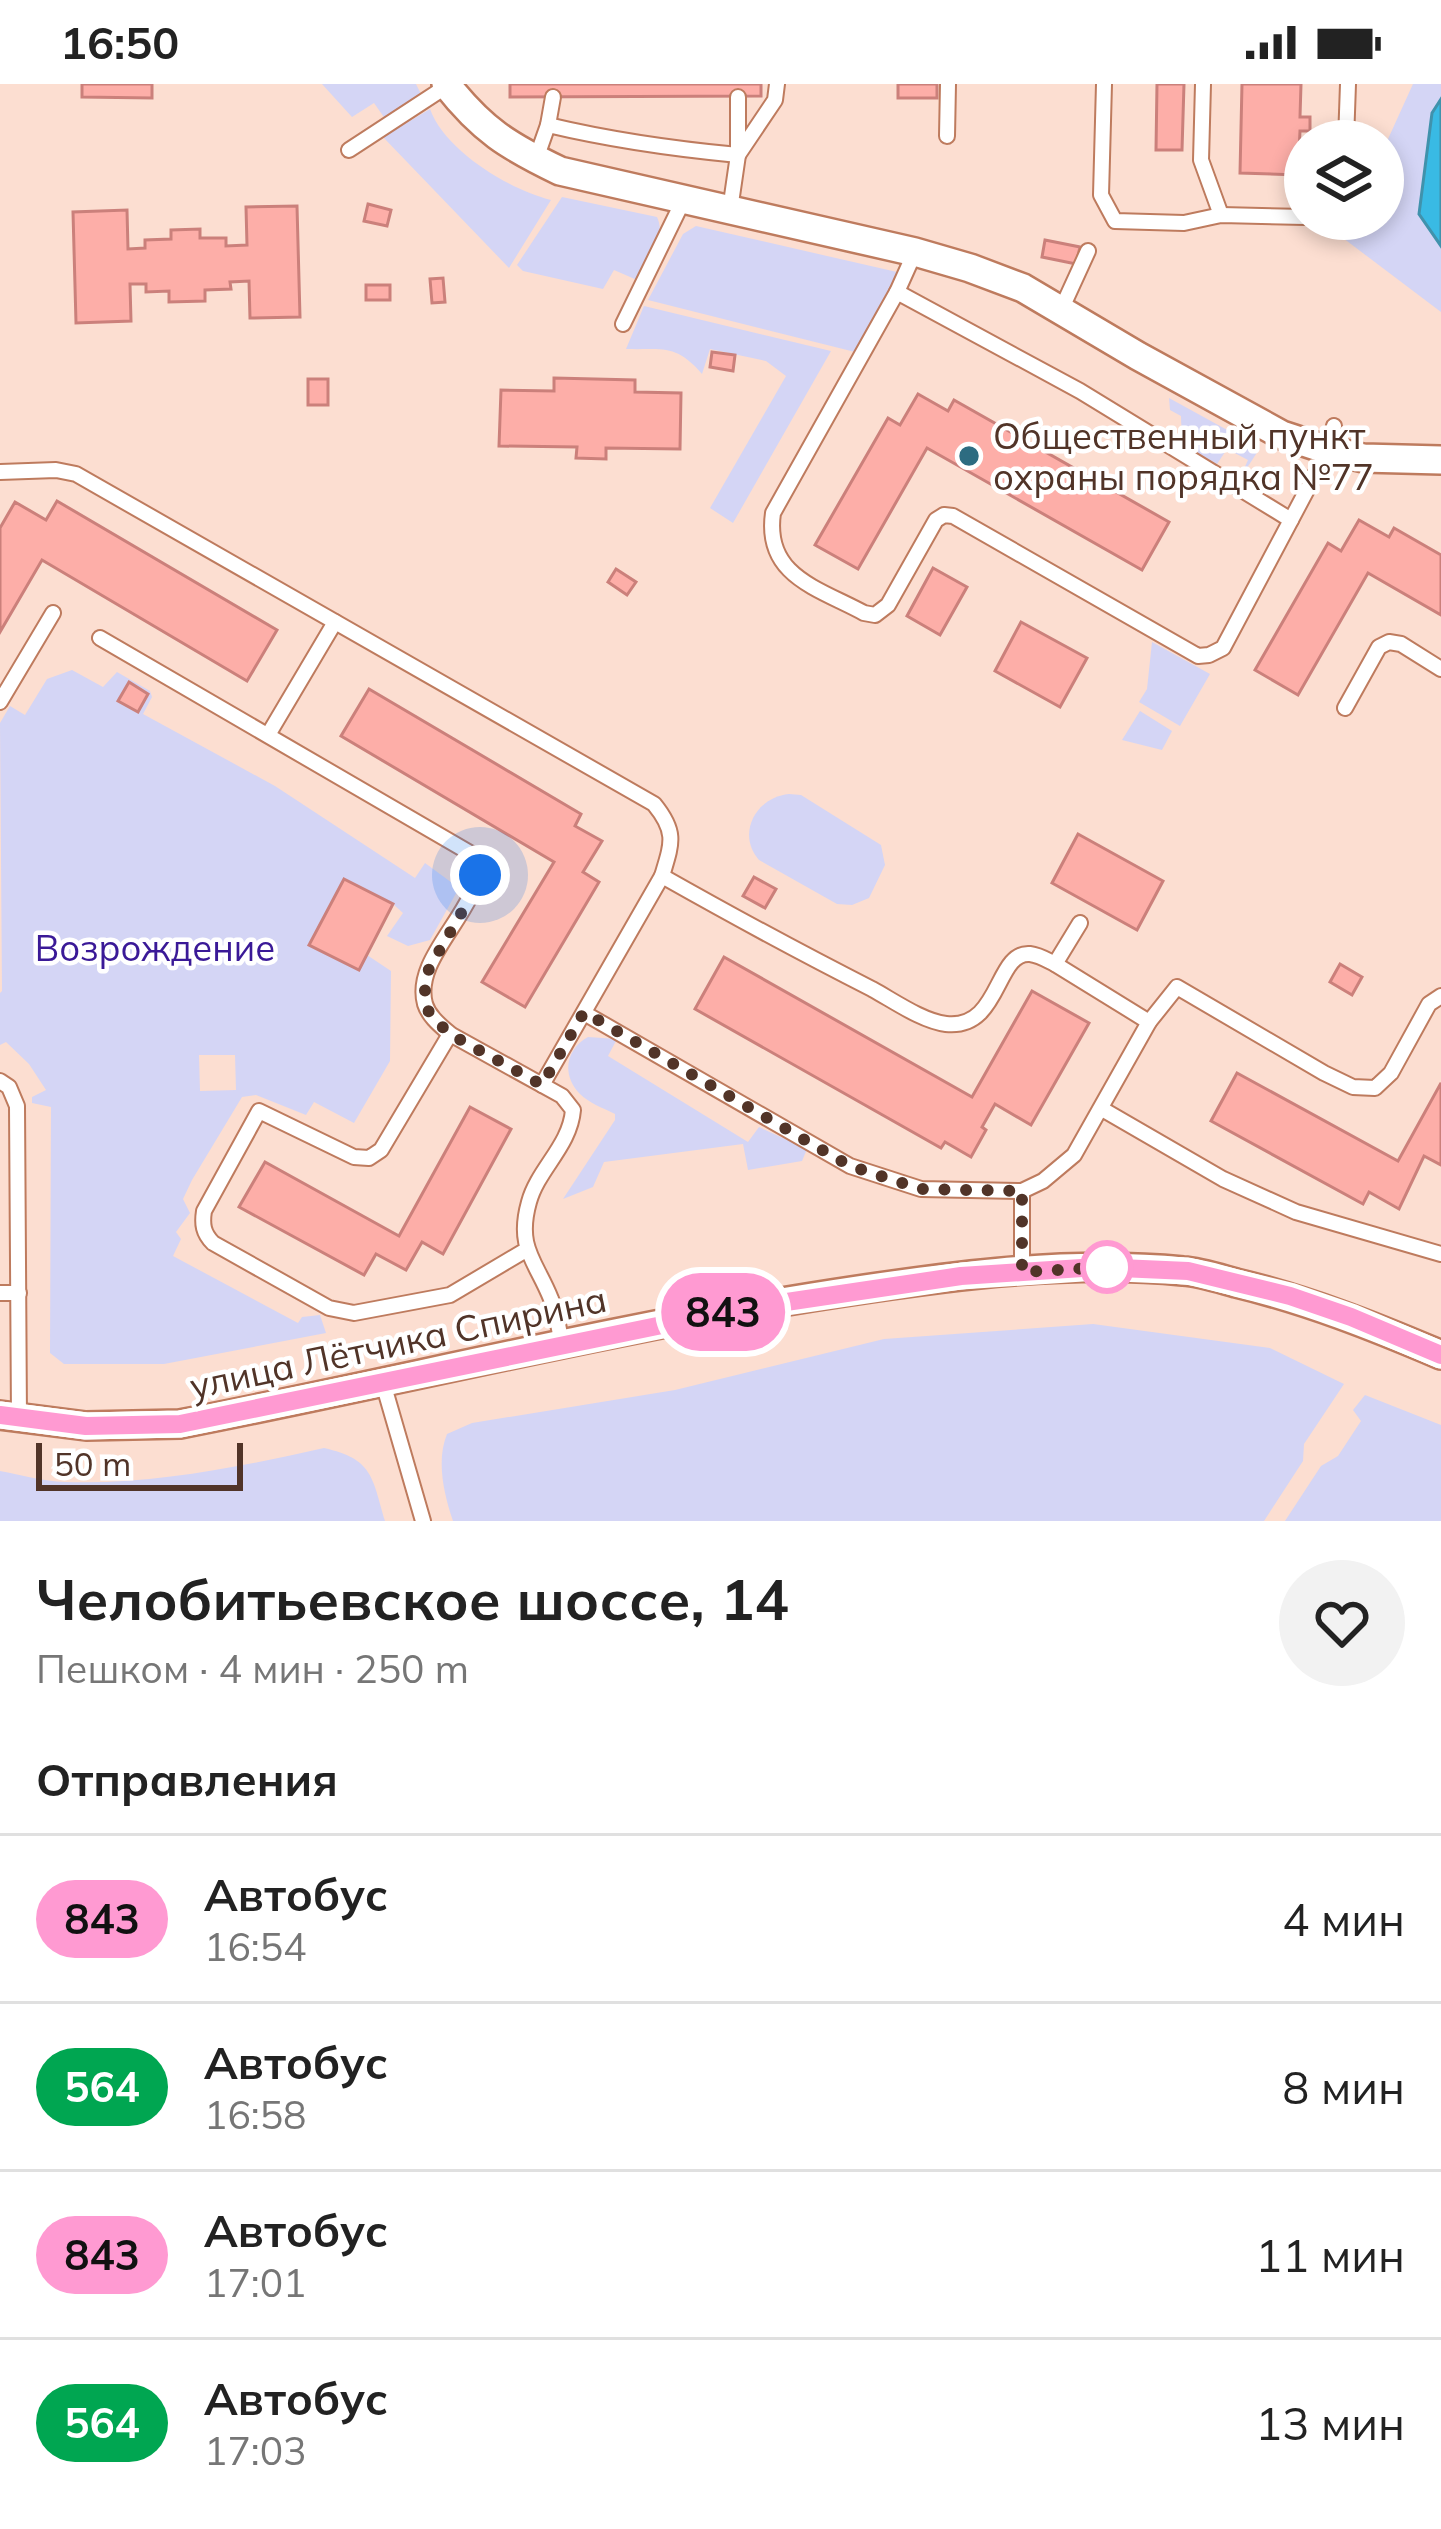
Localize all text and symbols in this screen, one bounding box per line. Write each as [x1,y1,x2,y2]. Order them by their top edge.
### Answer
text: 16:50 [60,14,179,70]
map controls [1284,120,1404,240]
button: layers [1284,120,1404,240]
place label: Общественный пункт охраны порядка №77 [993,413,1374,499]
marker: Общественный пункт охраны порядка №77 [956,443,982,469]
your location [450,845,510,905]
park label: Возрождение [35,925,275,970]
unlabelled marker [1082,1242,1132,1292]
line badge: 843 [654,1273,792,1351]
street label: улица Лётчика Спирина [186,1276,610,1408]
text: 843 [685,1285,761,1338]
scale bar [36,1437,243,1490]
text: 50 m [54,1443,131,1484]
button: heart [1279,1560,1405,1686]
text: Челобитьевское шоссе, 14 [36,1563,789,1634]
text: Пешком · 4 мин · 250 m [36,1644,469,1693]
text: Отправления [36,1751,338,1807]
text: Автобус [204,1866,388,1922]
text: 4 мин [1282,1891,1405,1947]
text: 843 [64,1892,140,1945]
text: 16:54 [204,1922,307,1971]
text: Автобус [204,2034,388,2090]
text: 8 мин [1282,2059,1405,2115]
text: 564 [64,2060,140,2113]
text: 16:58 [204,2090,307,2139]
text: Автобус [204,2202,388,2258]
text: 11 мин [1255,2227,1405,2283]
text: 843 [64,2228,140,2281]
text: 17:01 [204,2258,307,2307]
text: Автобус [204,2370,388,2426]
text: 13 мин [1255,2395,1405,2451]
text: 564 [64,2396,140,2449]
text: 17:03 [204,2426,307,2475]

